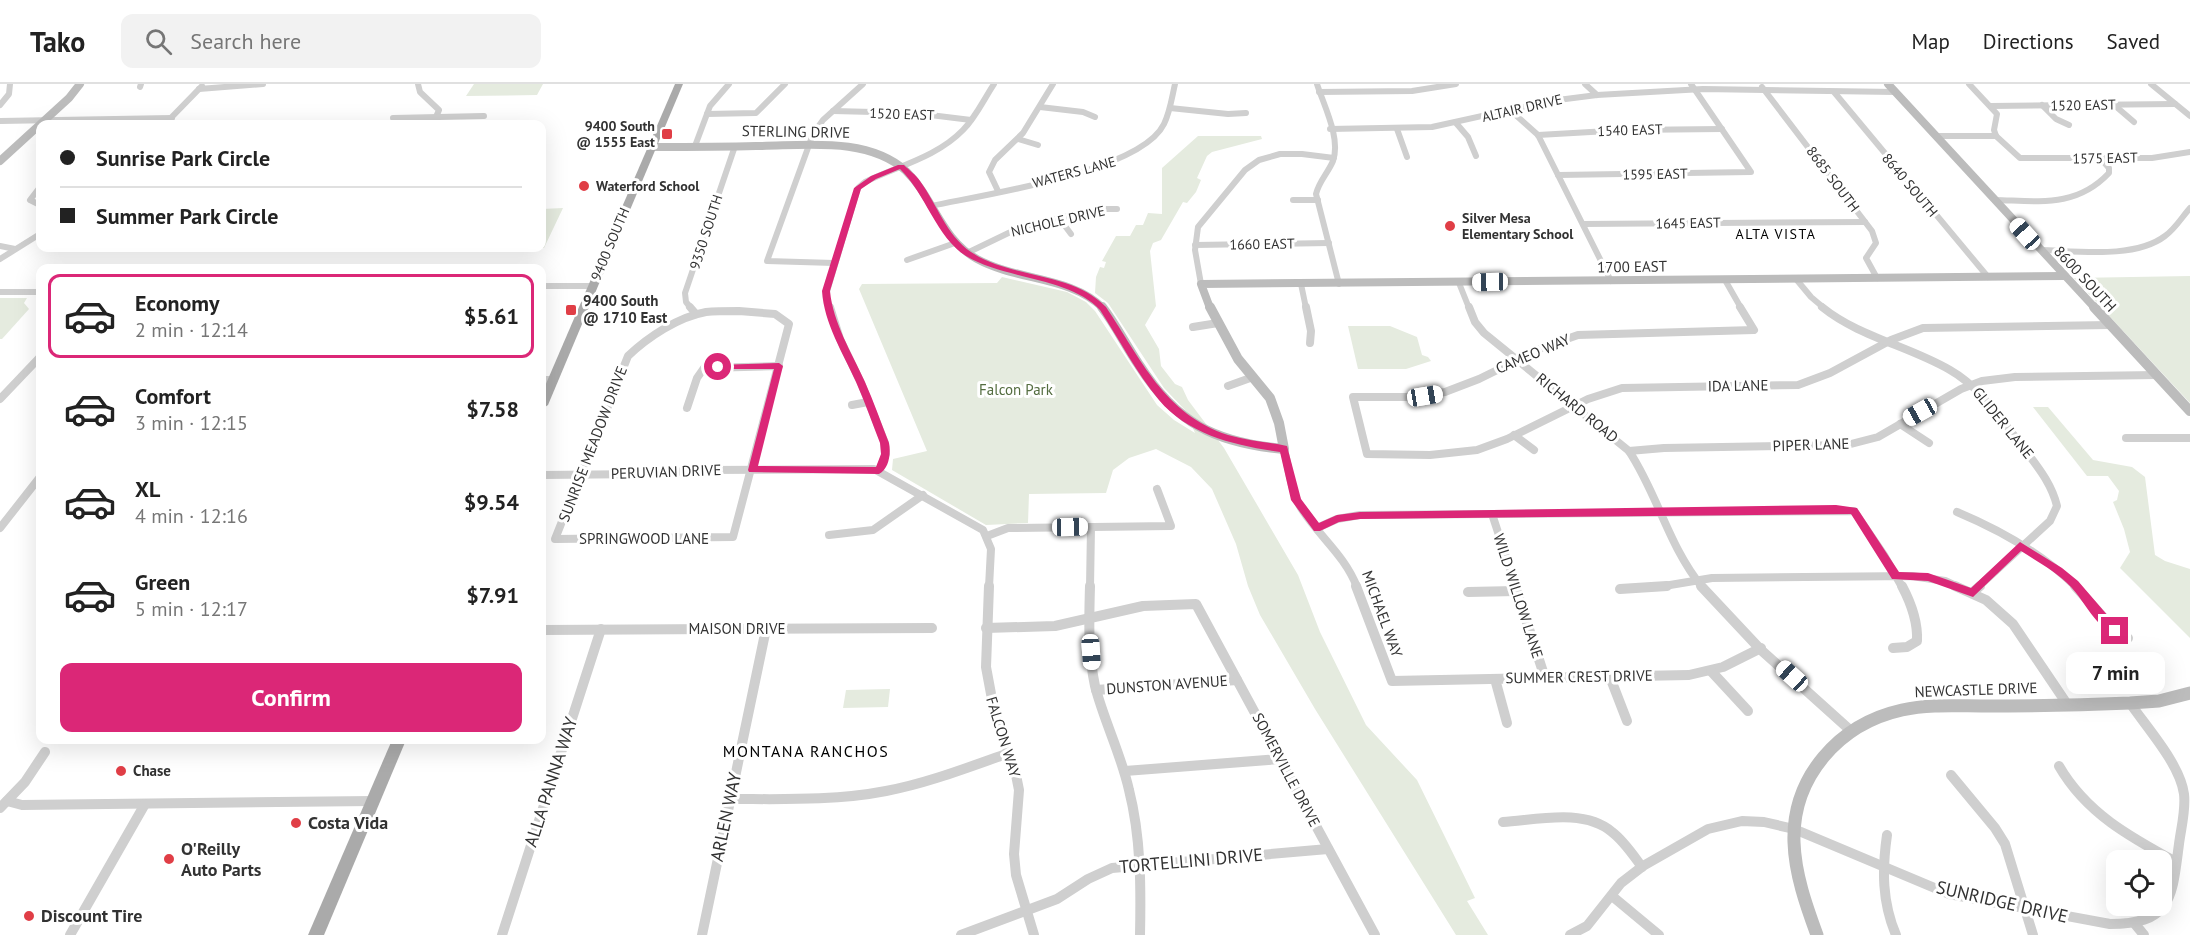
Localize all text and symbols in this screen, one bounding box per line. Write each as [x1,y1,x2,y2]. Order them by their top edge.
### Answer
search box [121,14,541,68]
text: Tako [30,23,85,60]
icon: search [142,25,175,58]
text: Search here [190,27,301,55]
text: Map [1911,28,1950,55]
text: Directions [1983,28,2074,55]
text: Saved [2107,28,2160,55]
street label: ALTAIR DRIVE [1480,90,1564,126]
street label: 1520 EAST [2050,95,2116,115]
street label: 1520 EAST [869,104,935,124]
place label: 9400 South @ 1555 East [576,117,655,151]
street label: 1540 EAST [1597,120,1663,140]
street label: STERLING DRIVE [742,121,850,142]
marker: 9400 South @ 1555 East [660,127,674,141]
street label: 8685 SOUTH [1802,143,1864,215]
text: Sunrise Park Circle [96,144,270,172]
street label: 1575 EAST [2072,148,2138,168]
street label: 8640 SOUTH [1878,150,1942,220]
street label: WATERS LANE [1030,152,1118,192]
street label: 1595 EAST [1622,164,1688,184]
place label: Waterford School [596,177,700,195]
marker: Waterford School [577,179,591,193]
street label: 9350 SOUTH [685,192,727,272]
street label: NICHOLE DRIVE [1009,201,1107,241]
text: Summer Park Circle [96,202,279,230]
street label: 9400 SOUTH [587,205,633,283]
place label: Silver Mesa Elementary School [1462,209,1574,243]
street label: 1645 EAST [1655,213,1721,233]
car [2006,215,2044,253]
marker: Silver Mesa Elementary School [1443,219,1457,233]
district label: ALTA VISTA [1736,225,1816,243]
street label: 1660 EAST [1229,234,1295,254]
street label: 8600 SOUTH [2050,242,2121,316]
street label: 1700 EAST [1597,256,1668,277]
car [1472,273,1508,291]
icon: car [63,289,117,343]
text: Economy [135,289,219,317]
place label: 9400 South @ 1710 East [583,291,668,327]
text: $5.61 [464,302,519,330]
marker: 9400 South @ 1710 East [564,303,578,317]
text: 2 min · 12:14 [135,317,248,343]
street label: CAMEO WAY [1493,329,1573,378]
route start [704,353,731,380]
street label: SUNRISE MEADOW DRIVE [554,363,631,524]
street label: RICHARD ROAD [1532,369,1622,447]
street label: IDA LANE [1707,375,1769,396]
park label: Falcon Park [979,380,1054,399]
icon: car [63,382,117,436]
text: Comfort [135,382,211,410]
street label: GLIDER LANE [1969,383,2038,462]
car [1406,384,1444,408]
text: $7.58 [466,395,519,423]
car [1900,395,1940,429]
text: 3 min · 12:15 [135,410,248,436]
street label: PIPER LANE [1772,434,1850,455]
street label: PERUVIAN DRIVE [610,460,722,483]
icon: car [63,475,117,529]
text: XL [135,475,160,503]
text: $9.54 [464,488,519,516]
text: 4 min · 12:16 [135,503,248,529]
car [1052,518,1088,536]
street label: SPRINGWOOD LANE [579,529,709,548]
street label: WILD WILLOW LANE [1489,531,1548,661]
icon: car [63,568,117,622]
text: Green [135,568,190,596]
street label: MICHAEL WAY [1358,568,1407,660]
text: $7.91 [466,581,519,609]
text: 5 min · 12:17 [135,596,248,622]
route end [2101,617,2128,644]
street label: MAISON DRIVE [689,619,786,638]
car [1081,633,1101,671]
callout: 7 min [2066,652,2164,694]
car [1773,657,1811,695]
text: 7 min [2092,660,2139,686]
button: Confirm [60,663,522,732]
street label: SUMMER CREST DRIVE [1505,666,1653,687]
street label: DUNSTON AVENUE [1106,671,1228,698]
street label: NEWCASTLE DRIVE [1914,678,2038,701]
street label: FALCON WAY [982,694,1025,780]
street label: SOMERVILLE DRIVE [1248,709,1325,830]
street label: ALLA PANNA WAY [519,714,582,850]
district label: MONTANA RANCHOS [723,741,889,761]
place label: Chase [133,761,171,780]
marker: Chase [114,764,128,778]
street label: ARLEN WAY [705,770,746,864]
place label: Costa Vida [308,811,388,834]
marker: Costa Vida [289,816,303,830]
place label: O'Reilly Auto Parts [181,837,262,881]
street label: TORTELLINI DRIVE [1118,843,1264,878]
map controls [2106,850,2172,916]
button: locate [2106,850,2172,916]
marker: O'Reilly Auto Parts [162,852,176,866]
street label: SUNRIDGE DRIVE [1934,875,2070,928]
place label: Discount Tire [41,904,142,927]
marker: Discount Tire [22,909,36,923]

